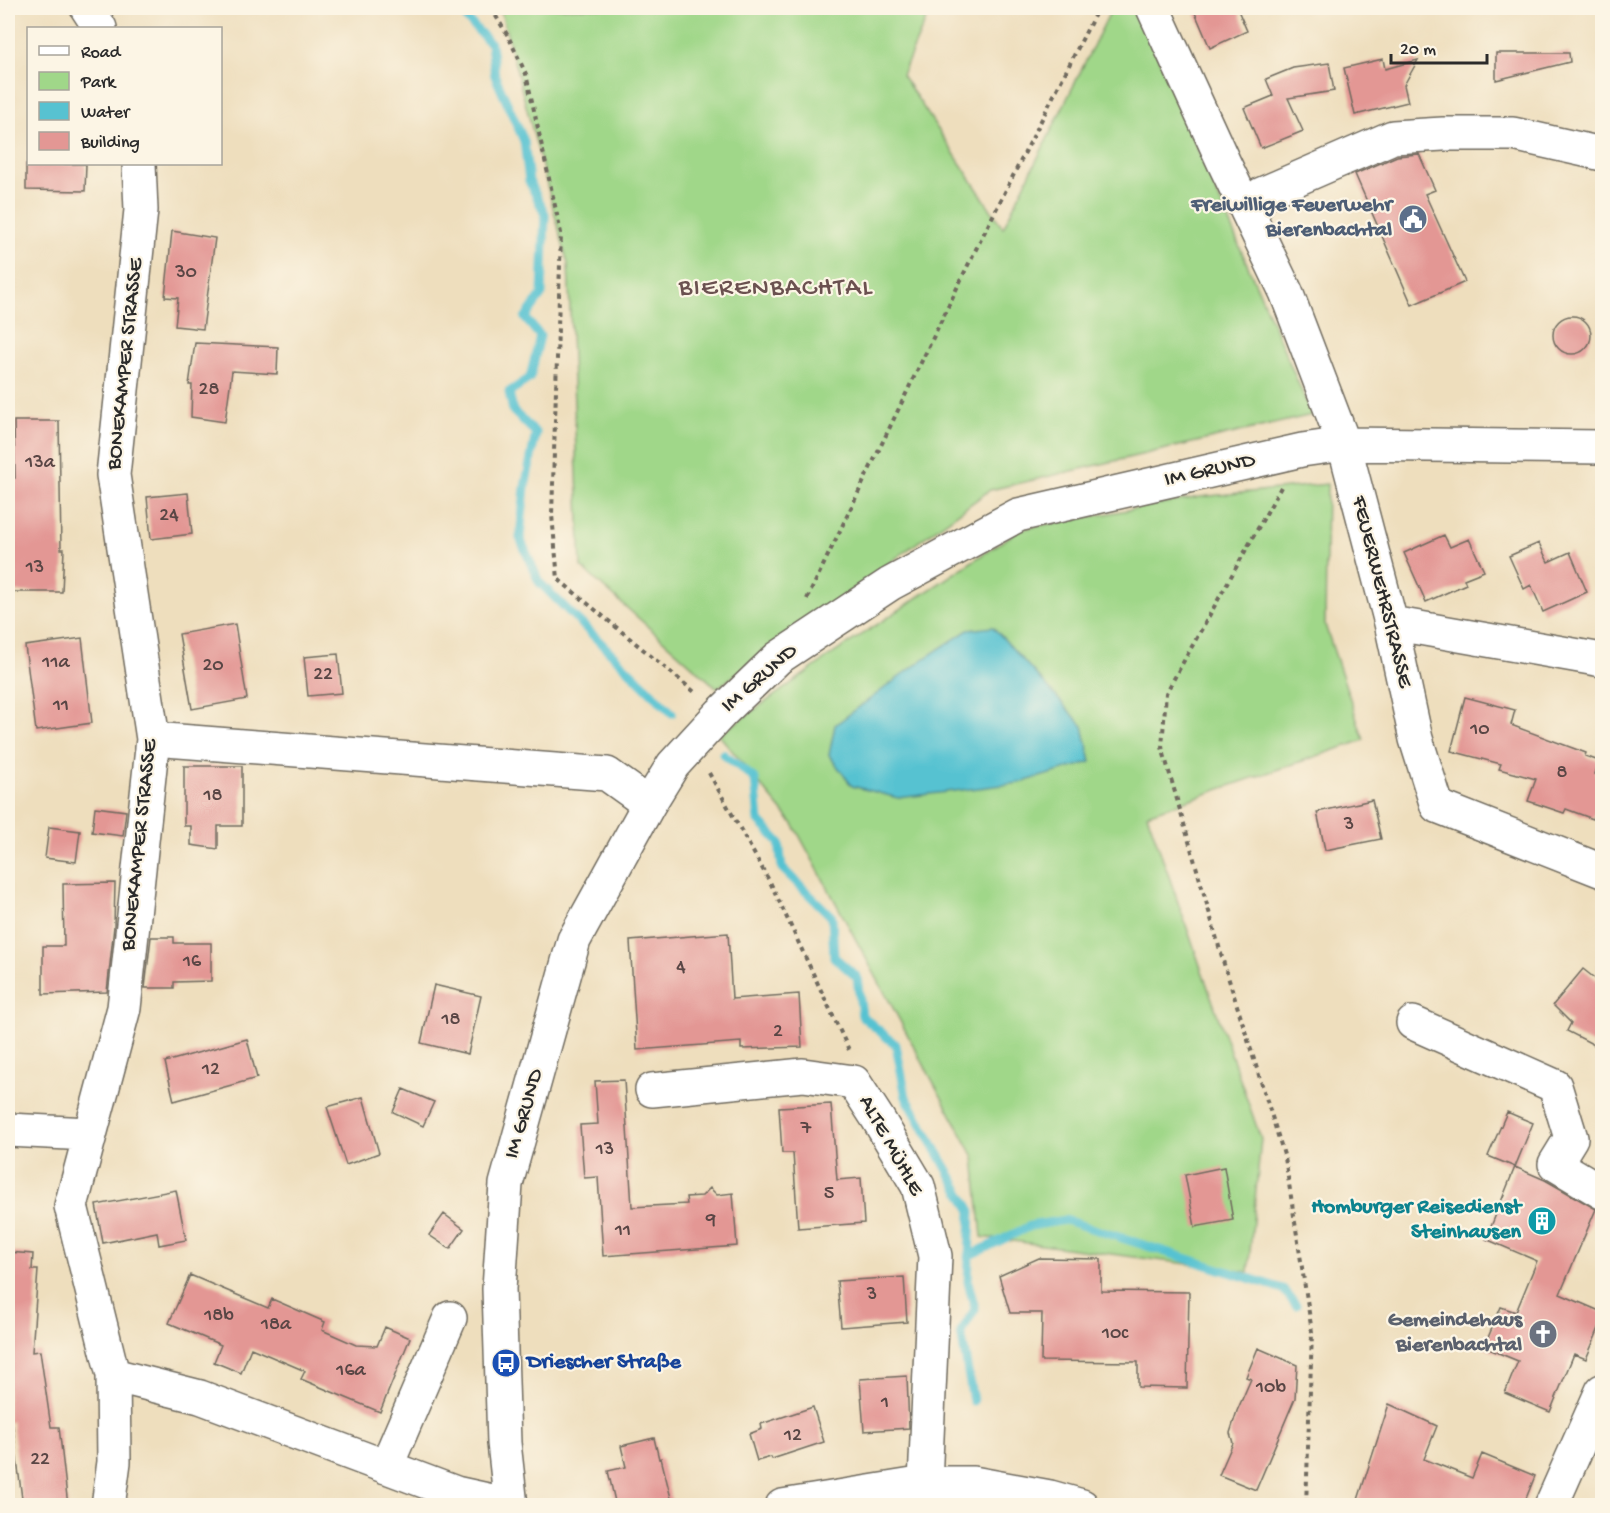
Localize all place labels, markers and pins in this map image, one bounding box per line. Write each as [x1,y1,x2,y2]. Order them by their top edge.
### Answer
place label: Freiwillige Feuerwehr Bierenbachtal [1190,193,1394,244]
public building icon: Freiwillige Feuerwehr Bierenbachtal [1397,203,1429,235]
place label: Homburger Reisedienst Steinhausen [1311,1195,1523,1246]
building icon: Homburger Reisedienst Steinhausen [1526,1205,1558,1237]
place label: Gemeindehaus Bierenbachtal [1388,1308,1524,1359]
church icon: Gemeindehaus Bierenbachtal [1527,1318,1559,1350]
bus stop icon: Driescher Straße [490,1347,522,1379]
place label: Driescher Straße [525,1350,682,1376]

